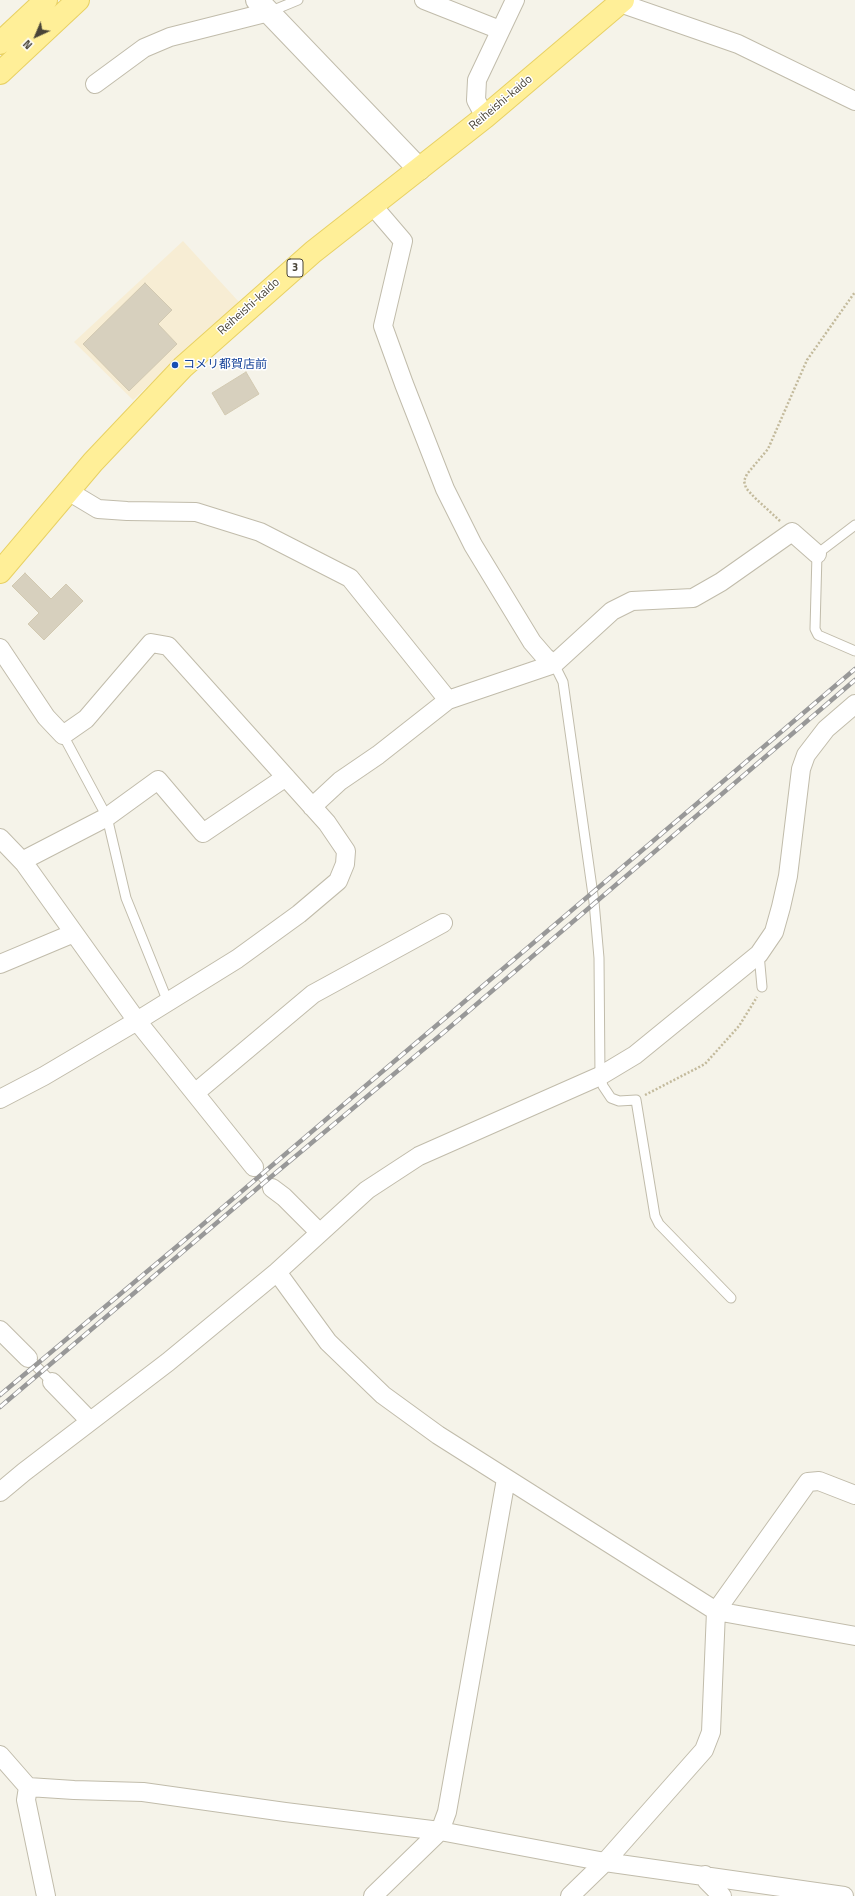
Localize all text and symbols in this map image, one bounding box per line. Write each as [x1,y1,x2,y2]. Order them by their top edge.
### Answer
north arrow [16,16,56,56]
text: N [19,36,36,53]
street label: Reiheishi-kaido [466,72,536,134]
road number: 3 [287,259,303,277]
street label: Reiheishi-kaido [215,276,283,338]
place label: コメリ都賀店前 [183,358,267,372]
marker: コメリ都賀店前 [170,360,180,370]

